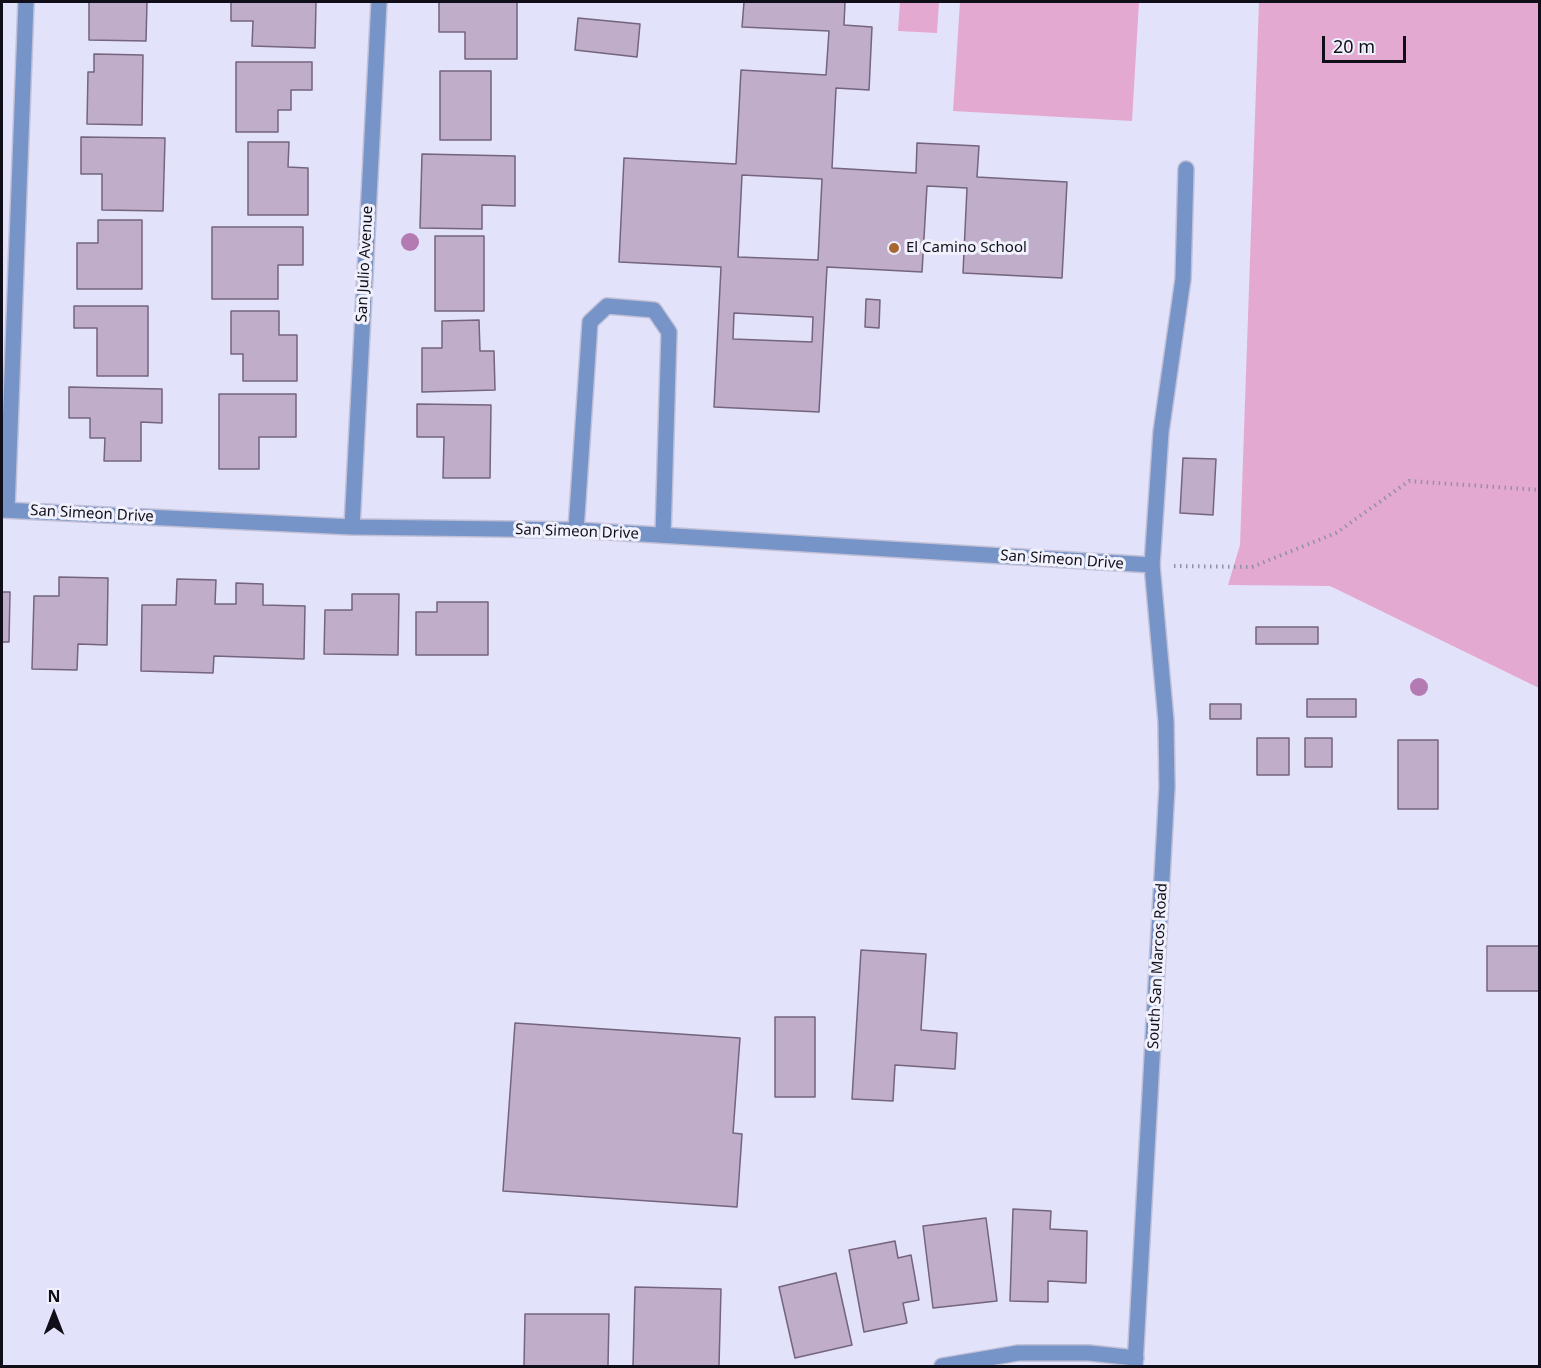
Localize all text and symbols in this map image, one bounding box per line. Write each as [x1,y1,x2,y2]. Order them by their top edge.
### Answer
scale bar [1325,24,1409,62]
text: 20 m [1333,34,1375,58]
street label: San Julio Avenue [353,205,377,323]
place label: El Camino School [906,239,1027,257]
marker: El Camino School [887,241,901,255]
street label: San Simeon Drive [30,502,154,526]
street label: San Simeon Drive [515,521,639,543]
street label: San Simeon Drive [1000,547,1124,573]
street label: South San Marcos Road [1145,882,1171,1050]
north arrow [24,1284,84,1344]
text: N [47,1285,61,1307]

